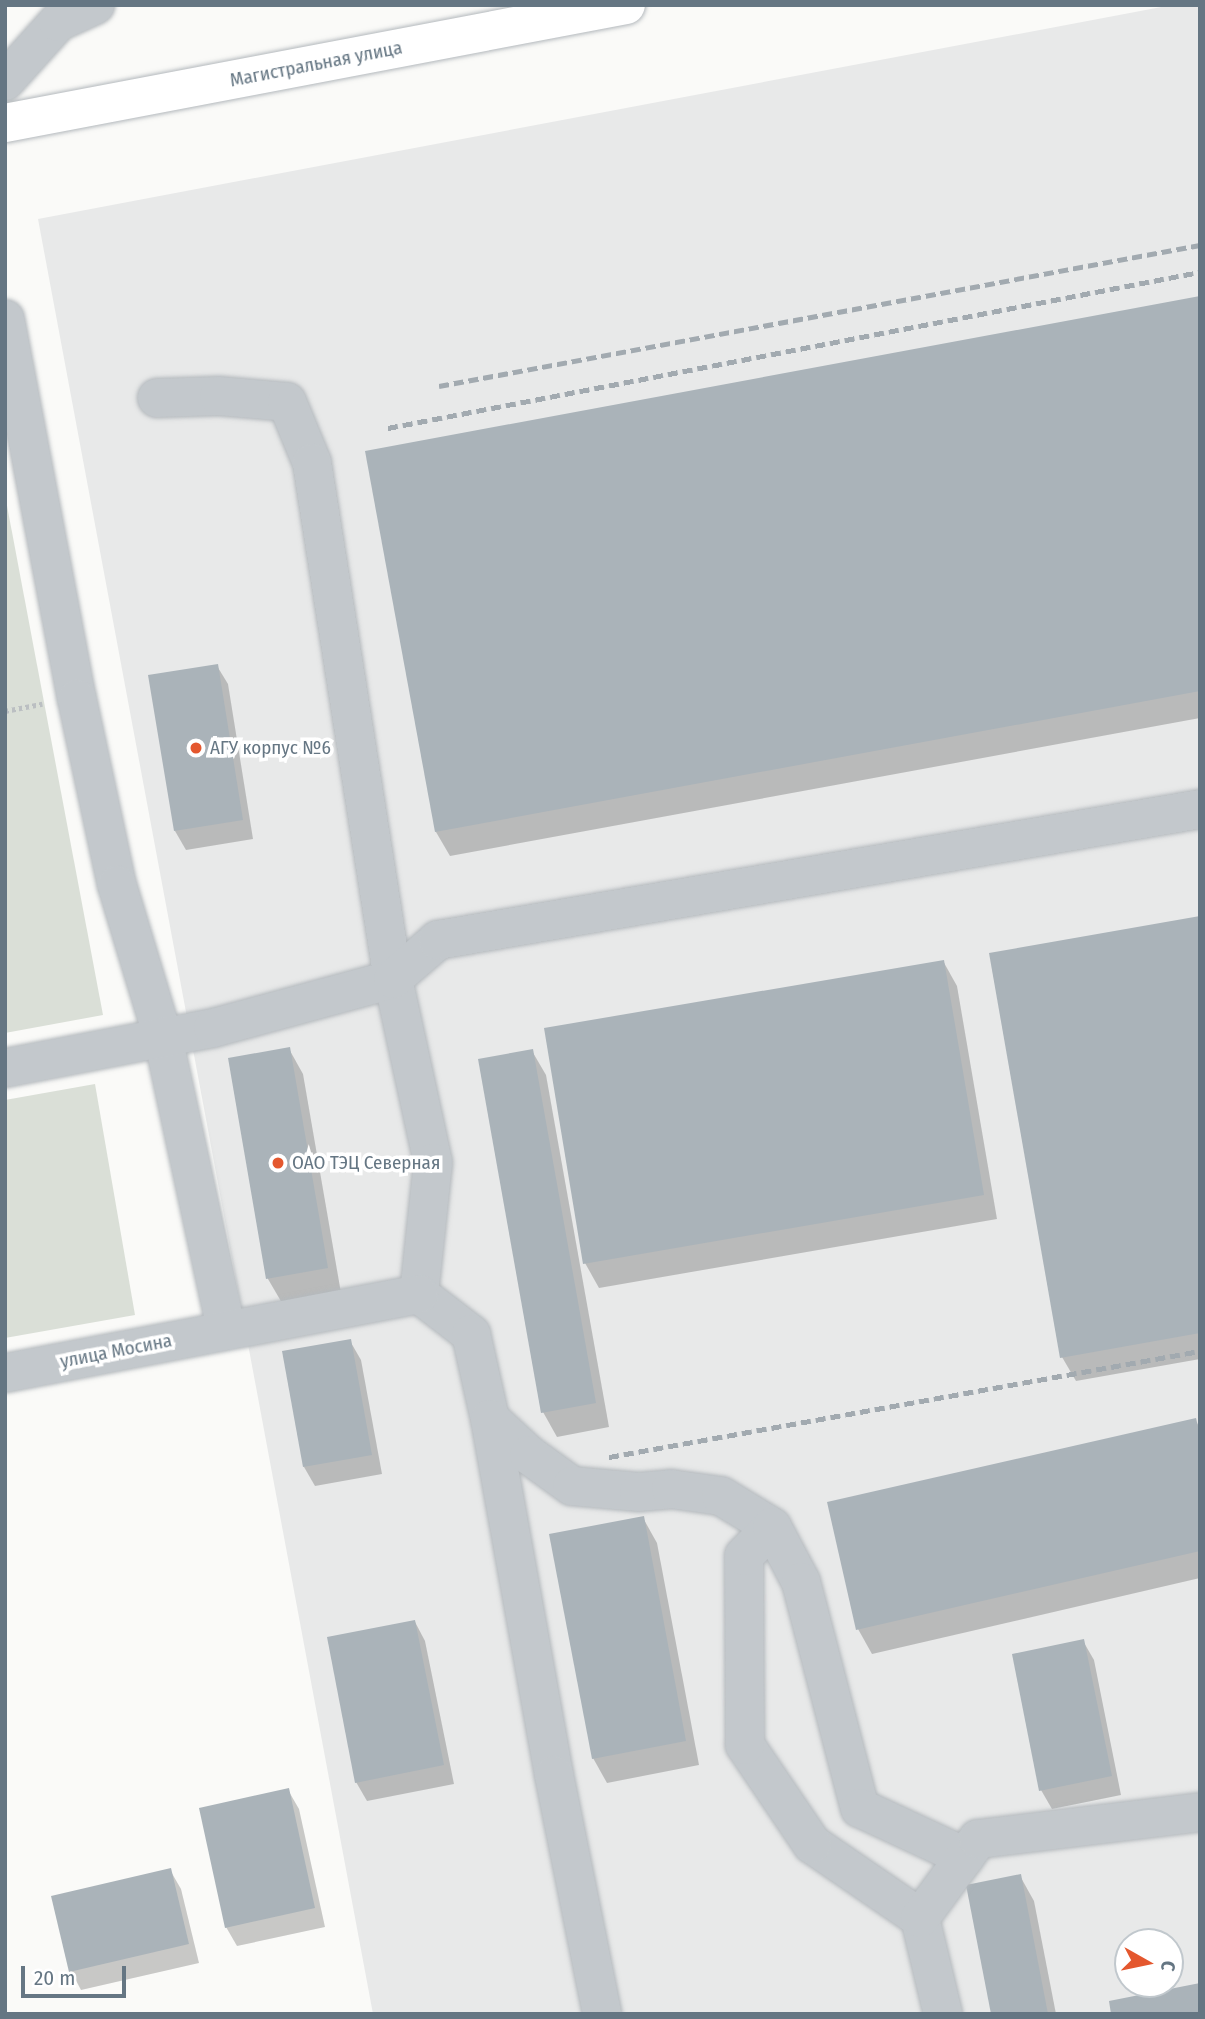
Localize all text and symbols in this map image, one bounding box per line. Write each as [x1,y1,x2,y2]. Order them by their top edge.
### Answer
street label: Магистральная улица [228,36,404,92]
place label: АГУ корпус №6 [210,737,331,759]
marker: АГУ корпус №6 [188,740,204,756]
place label: ОАО ТЭЦ Северная [292,1152,440,1174]
marker: ОАО ТЭЦ Северная [270,1155,286,1171]
street label: улица Мосина [58,1329,174,1373]
north arrow [1114,1928,1184,1998]
scale bar [24,1952,130,1996]
text: С [1156,1959,1180,1973]
text: 20 m [34,1965,75,1991]

